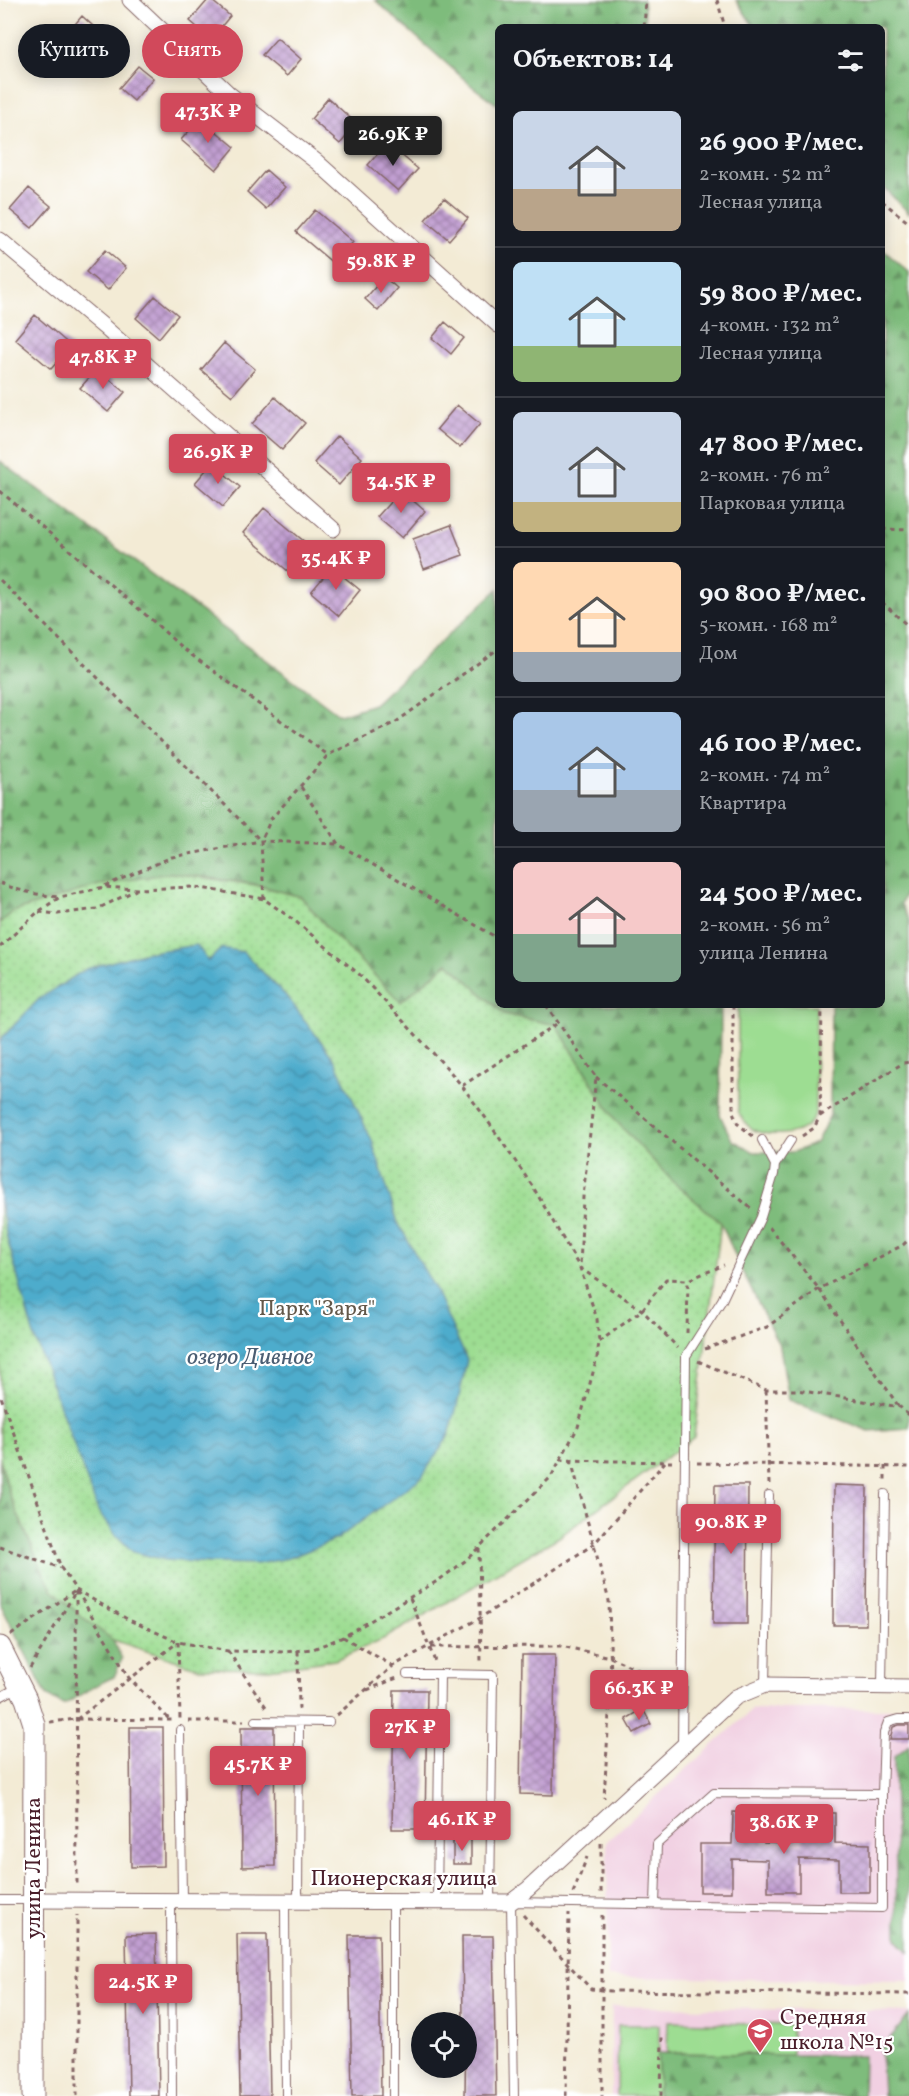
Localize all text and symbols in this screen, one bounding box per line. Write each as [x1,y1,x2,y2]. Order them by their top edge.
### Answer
chip: Купить [18,24,130,78]
chip: Снять [142,24,243,78]
text: Объектов: 14 [513,42,674,78]
icon: filters [834,44,867,77]
pin: 47.3K ₽ [153,93,263,144]
text: 47.3K ₽ [174,98,242,126]
pin: 26.9K ₽ [338,116,448,167]
text: 26.9K ₽ [358,121,428,149]
text: 26 900 ₽/мес. [699,125,864,161]
icon: home [561,135,633,207]
text: 2-комн. · 52 m² [699,161,831,189]
text: Лесная улица [699,189,823,217]
pin: 59.8K ₽ [326,243,436,294]
text: 59.8K ₽ [346,248,416,276]
text: 59 800 ₽/мес. [699,276,863,312]
icon: home [561,286,633,358]
text: 4-комн. · 132 m² [699,312,840,340]
pin: 47.8K ₽ [48,339,158,390]
text: Лесная улица [699,340,823,368]
text: 47.8K ₽ [69,344,137,372]
text: 47 800 ₽/мес. [699,426,864,462]
pin: 26.9K ₽ [163,434,273,485]
icon: home [561,436,633,508]
text: 26.9K ₽ [183,439,253,467]
text: 2-комн. · 76 m² [699,462,830,490]
pin: 34.5K ₽ [346,463,456,514]
text: 34.5K ₽ [366,468,436,496]
text: Парковая улица [699,490,845,518]
pin: 35.4K ₽ [281,540,391,591]
text: 35.4K ₽ [301,545,371,573]
text: 90 800 ₽/мес. [699,576,867,612]
icon: home [561,586,633,658]
text: 5-комн. · 168 m² [699,612,837,640]
text: Дом [699,640,738,668]
text: 46 100 ₽/мес. [699,726,862,762]
icon: home [561,736,633,808]
text: 2-комн. · 74 m² [699,762,830,790]
text: Квартира [699,790,787,818]
text: 24 500 ₽/мес. [699,876,863,912]
icon: home [561,886,633,958]
text: 2-комн. · 56 m² [699,912,830,940]
text: улица Ленина [699,940,828,968]
park label: Парк "Заря" [259,1294,375,1325]
water label: озеро Дивное [187,1341,313,1375]
pin: 90.8K ₽ [676,1504,786,1555]
text: 90.8K ₽ [695,1509,767,1537]
pin: 66.3K ₽ [584,1670,694,1721]
text: 66.3K ₽ [604,1675,674,1703]
pin: 27K ₽ [368,1709,452,1760]
text: 27K ₽ [384,1714,436,1742]
pin: 45.7K ₽ [203,1746,313,1797]
text: 45.7K ₽ [224,1751,292,1779]
street label: улица Ленина [19,1797,50,1939]
pin: 46.1K ₽ [407,1801,517,1852]
pin: 38.6K ₽ [729,1804,839,1855]
text: 46.1K ₽ [428,1806,496,1834]
text: 38.6K ₽ [749,1809,819,1837]
street label: Пионерская улица [311,1864,497,1895]
pin: 24.5K ₽ [88,1964,198,2015]
text: 24.5K ₽ [108,1969,178,1997]
place label: Средняя школа №15 [780,2003,894,2059]
map controls [411,2012,477,2078]
button: locate [411,2012,477,2078]
school or university icon: Средняя школа №15 [745,2016,775,2054]

